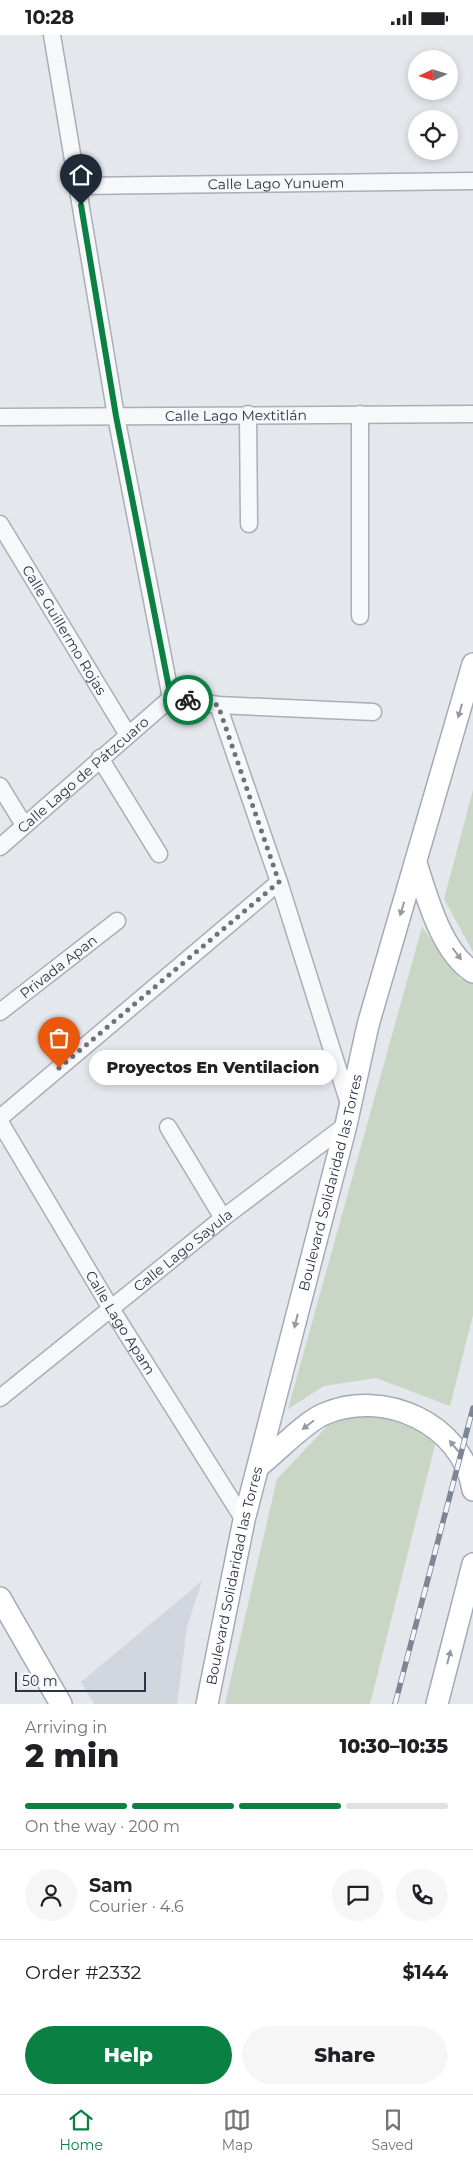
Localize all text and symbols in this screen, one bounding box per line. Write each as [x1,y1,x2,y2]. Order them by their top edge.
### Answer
text: 10:28 [25,6,74,29]
north arrow [408,50,458,100]
map controls [408,50,458,160]
button: locate [408,110,458,160]
pin [60,154,102,205]
icon: home [67,161,95,189]
street label: Calle Lago Yunuem [208,174,344,193]
street label: Calle Lago Mextitlán [165,406,307,425]
street label: Calle Guillermo Rojas [18,562,111,698]
courier [163,675,213,725]
icon: bike [174,686,202,714]
one-way arrow [455,704,463,719]
street label: Calle Lago de Pátzcuaro [13,712,153,837]
one-way arrow [398,902,406,917]
street label: Privada Apan [16,931,101,1002]
one-way arrow [452,948,462,961]
pin [38,1017,80,1068]
icon: bag [45,1024,73,1052]
callout: Proyectos En Ventilacion [89,1051,336,1085]
text: Proyectos En Ventilacion [107,1058,319,1077]
street label: Boulevard Solidaridad las Torres [295,1072,366,1293]
street label: Calle Lago Sayula [130,1205,236,1296]
street label: Calle Lago Apam [81,1267,159,1378]
one-way arrow [292,1313,300,1328]
one-way arrow [302,1419,315,1430]
one-way arrow [448,1440,459,1453]
street label: Boulevard Solidaridad las Torres [202,1465,266,1687]
one-way arrow [445,1649,453,1664]
scale bar [15,1669,146,1692]
text: 50 m [22,1672,58,1690]
text: Arriving in [25,1718,107,1737]
text: 10:30–10:35 [339,1735,448,1758]
text: 2 min [25,1736,119,1775]
text: On the way · 200 m [25,1817,180,1836]
button: person [25,1869,77,1921]
button: chat [332,1869,384,1921]
button: phone [396,1869,448,1921]
text: Sam [89,1874,133,1897]
text: Courier · 4.6 [89,1897,184,1916]
text: Order #2332 [25,1961,141,1984]
text: $144 [402,1961,448,1984]
button: Help [25,2026,232,2084]
button: Share [242,2026,448,2084]
tab: Home [59,2106,103,2154]
tab: Map [222,2106,253,2154]
tab: Saved [372,2106,414,2154]

